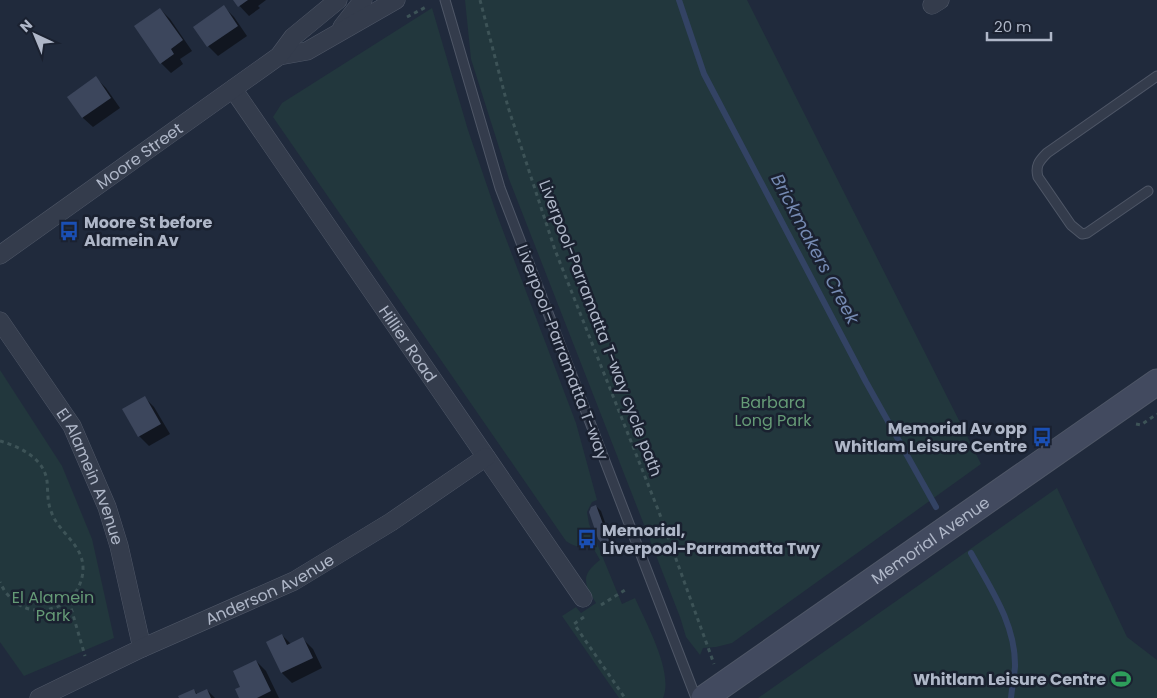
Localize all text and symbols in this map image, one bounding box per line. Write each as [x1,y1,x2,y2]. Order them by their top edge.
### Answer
north arrow [10,10,60,60]
scale bar [987,10,1051,42]
text: N [15,15,37,36]
text: 20 m [994,16,1032,37]
street label: Moore Street [92,117,188,195]
water label: Brickmakers Creek [765,169,866,329]
street label: Liverpool-Parramatta T-way cycle path [533,177,668,480]
place label: Moore St before Alamein Av [84,211,212,252]
bus stop icon: Moore St before Alamein Av [58,220,80,242]
street label: Liverpool–Parramatta T-way [511,241,614,463]
street label: Hillier Road [373,301,442,387]
park label: Barbara Long Park [735,391,812,432]
street label: El Alamein Avenue [51,403,129,548]
place label: Memorial Av opp Whitlam Leisure Centre [834,417,1027,458]
bus stop icon: Memorial Av opp Whitlam Leisure Centre [1031,426,1053,448]
street label: Memorial Avenue [867,491,995,590]
place label: Memorial, Liverpool-Parramatta Twy [602,519,821,560]
bus stop icon: Memorial, Liverpool-Parramatta Twy [576,528,598,550]
street label: Anderson Avenue [202,548,339,631]
park label: El Alamein Park [12,586,94,627]
place label: Whitlam Leisure Centre [913,668,1106,691]
sports icon: Whitlam Leisure Centre [1110,668,1132,690]

